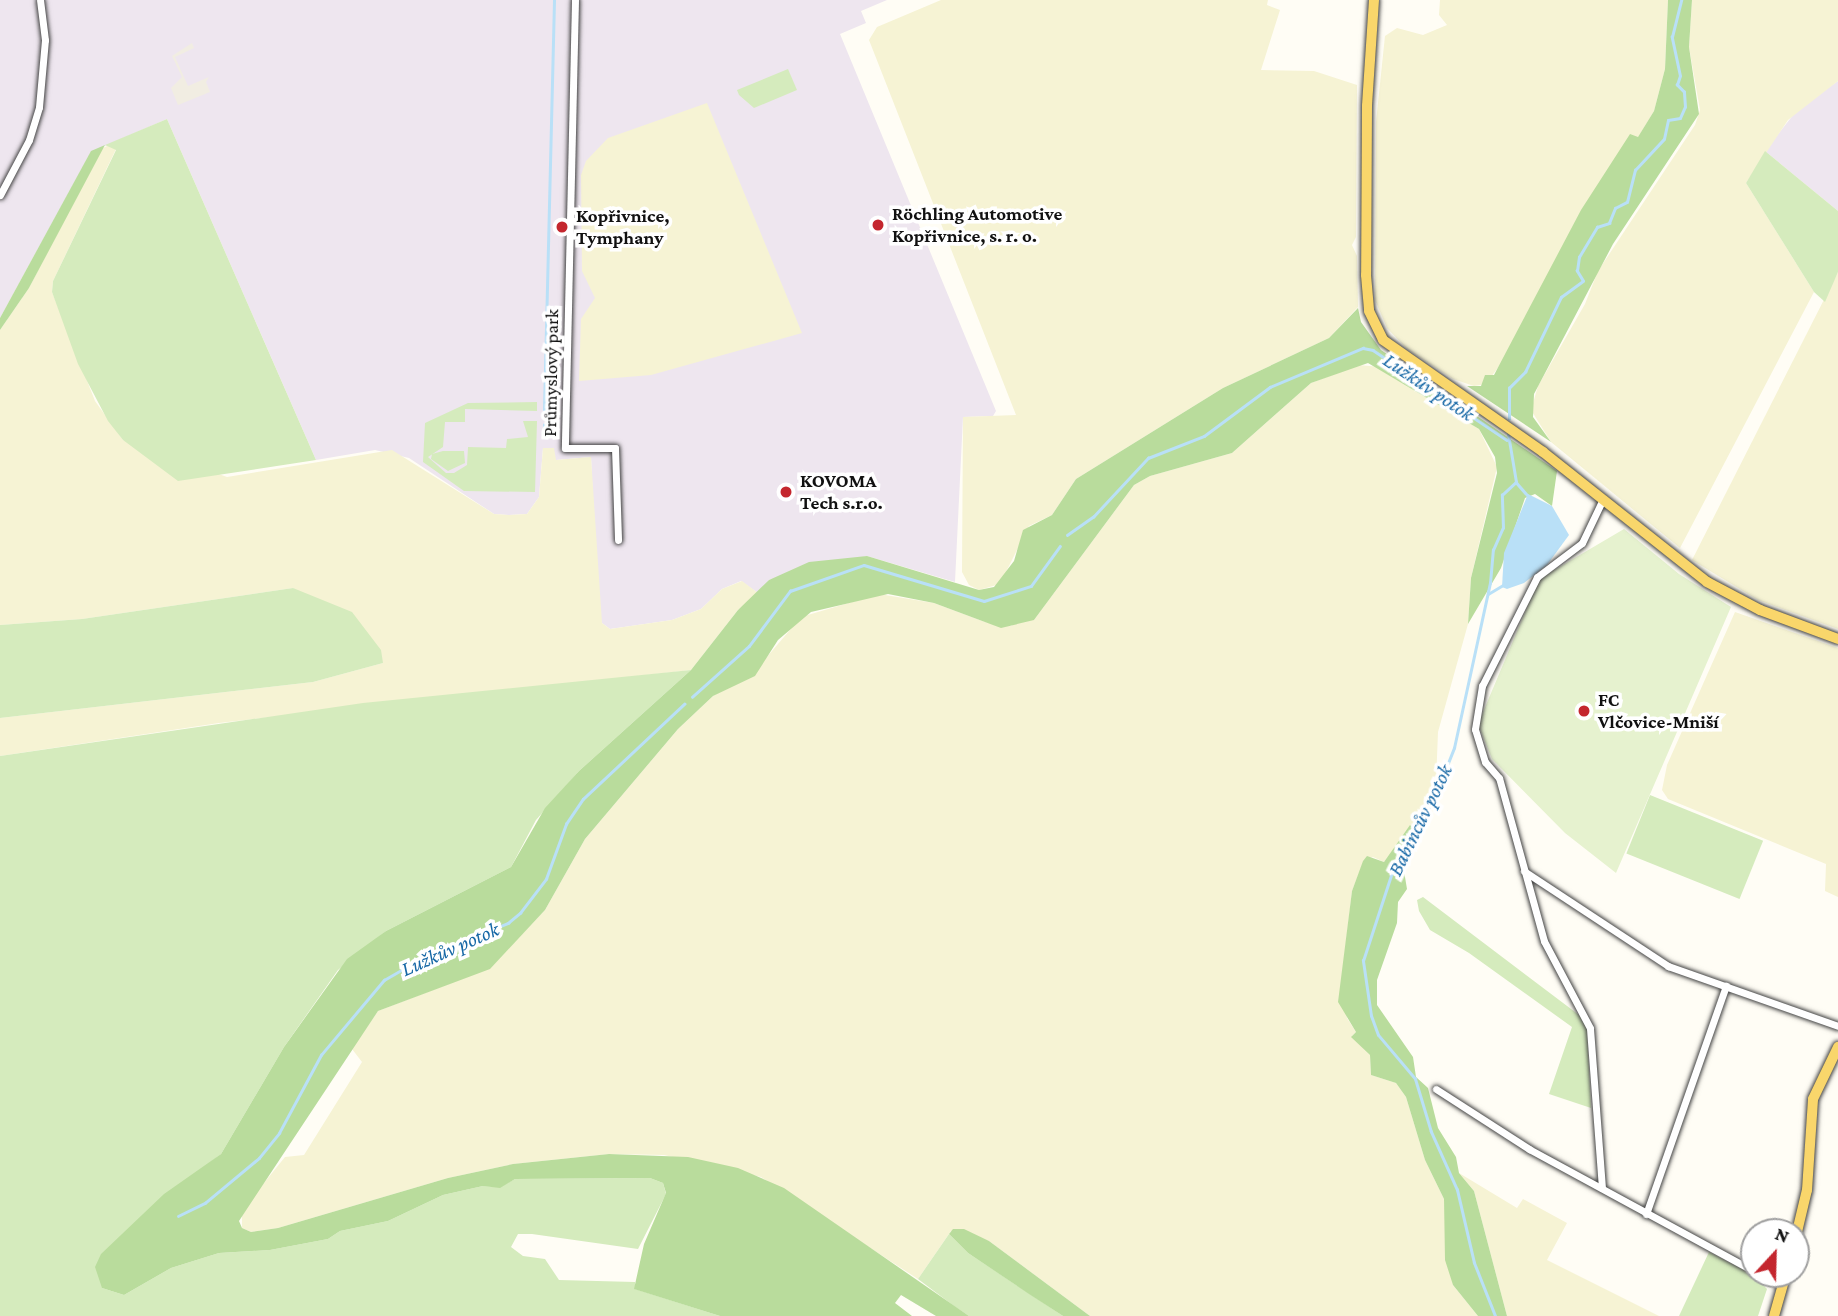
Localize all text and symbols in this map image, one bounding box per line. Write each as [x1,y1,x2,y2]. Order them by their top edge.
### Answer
place label: Röchling Automotive Kopřivnice, s. r. o. [892,203,1062,247]
place label: Kopřivnice, Tymphany [576,205,670,249]
marker: Röchling Automotive Kopřivnice, s. r. o. [870,217,886,233]
marker: Kopřivnice, Tymphany [554,219,570,235]
street label: Průmyslový park [538,309,564,437]
water label: Lužkův potok [1379,347,1479,427]
place label: KOVOMA Tech s.r.o. [800,470,883,514]
marker: KOVOMA Tech s.r.o. [778,484,794,500]
place label: FC Vlčovice-Mniší [1598,689,1719,733]
marker: FC Vlčovice-Mniší [1576,703,1592,719]
water label: Babincův potok [1382,760,1458,880]
water label: Lužkův potok [397,916,503,982]
north arrow [1740,1218,1810,1288]
text: N [1772,1223,1792,1247]

